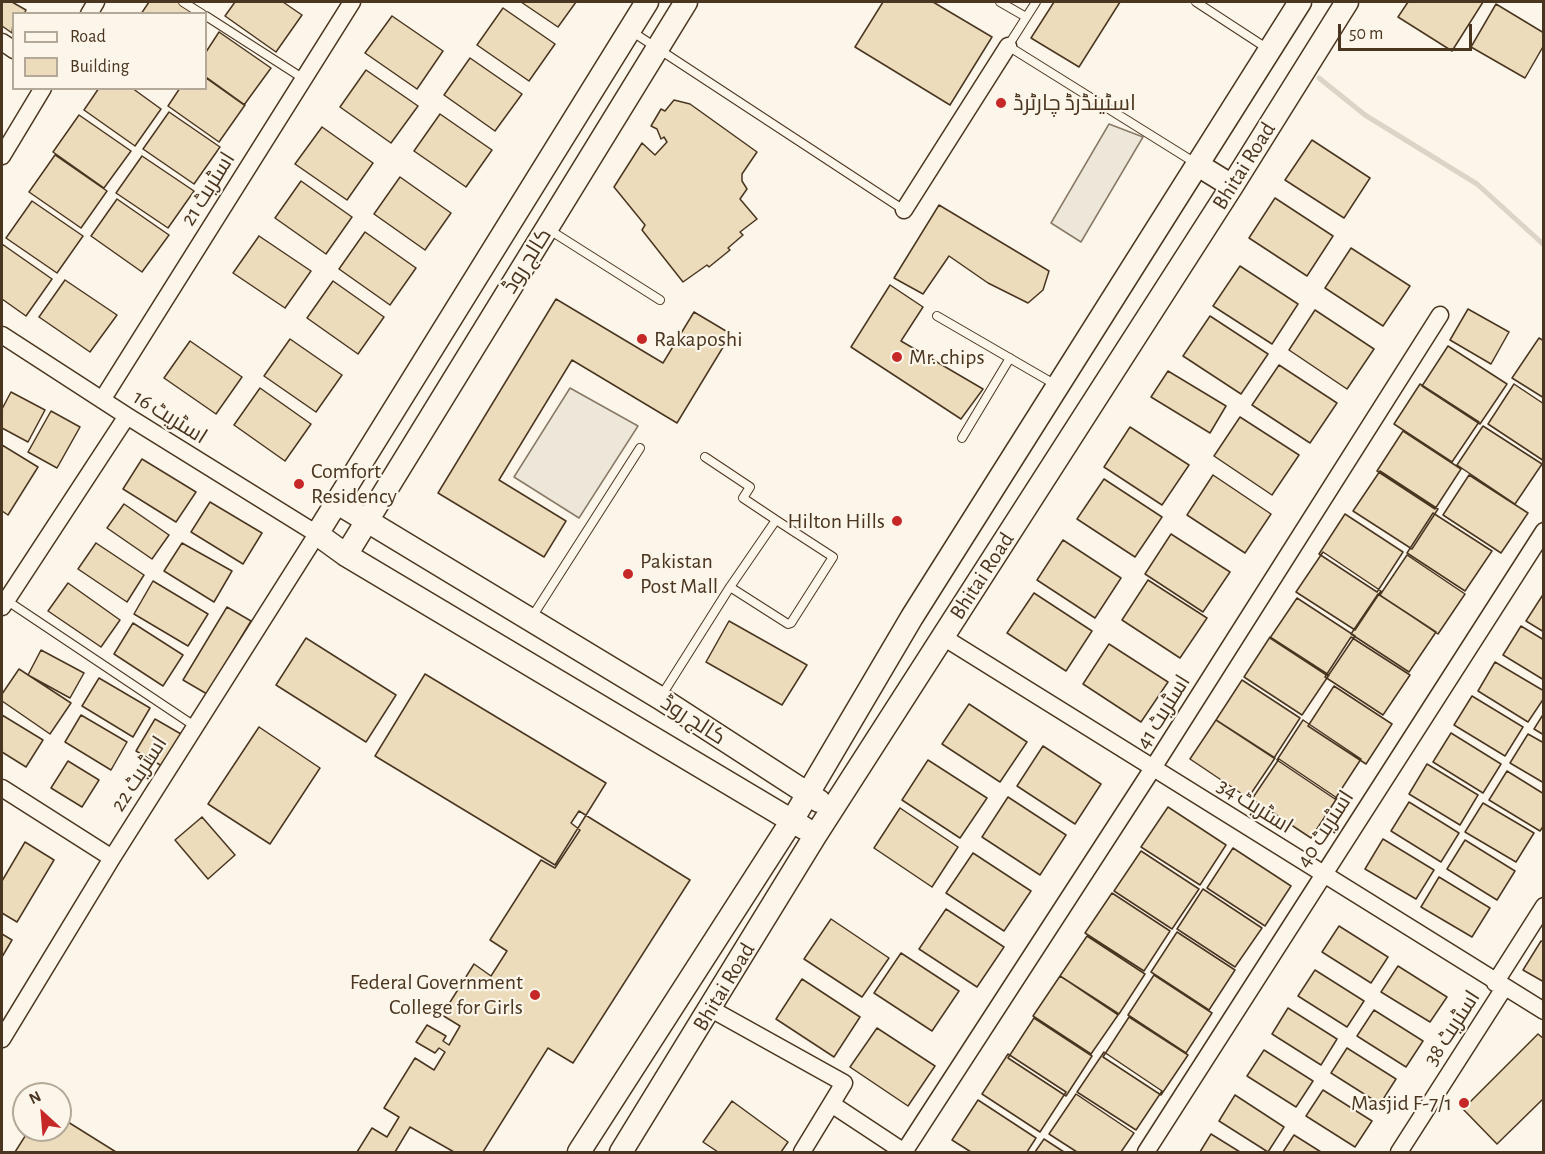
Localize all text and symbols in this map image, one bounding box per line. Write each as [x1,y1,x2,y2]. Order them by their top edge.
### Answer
legend [12,12,207,90]
scale bar [1341,12,1474,50]
text: 50 m [1349,25,1383,43]
text: Road [70,28,106,46]
text: Building [70,58,129,76]
place label: اسٹینڈرڈ چارٹرڈ [1013,90,1136,116]
marker: اسٹینڈرڈ چارٹرڈ [994,96,1008,110]
street label: Bhitai Road [1207,117,1281,215]
street label: اسٹریٹ 21 [175,147,241,231]
street label: کالج روڈ [497,223,557,299]
place label: Rakaposhi [654,326,743,352]
marker: Rakaposhi [635,332,649,346]
place label: Mr. chips [909,344,985,370]
marker: Mr. chips [890,350,904,364]
street label: اسٹریٹ 16 [128,384,212,450]
place label: Comfort Residency [311,458,397,510]
marker: Comfort Residency [292,477,306,491]
place label: Hilton Hills [788,508,885,534]
marker: Hilton Hills [890,514,904,528]
street label: Bhitai Road [944,528,1020,624]
place label: Pakistan Post Mall [640,548,718,600]
marker: Pakistan Post Mall [621,567,635,581]
street label: اسٹریٹ 41 [1130,670,1196,754]
street label: کالج روڈ [656,689,730,751]
street label: اسٹریٹ 22 [105,731,173,817]
street label: اسٹریٹ 34 [1212,772,1298,840]
street label: اسٹریٹ 40 [1290,785,1360,873]
street label: Bhitai Road [687,938,761,1036]
place label: Federal Government College for Girls [350,969,523,1020]
street label: اسٹریٹ 38 [1418,986,1486,1070]
marker: Federal Government College for Girls [528,988,542,1002]
north arrow [12,1082,72,1142]
text: N [26,1088,43,1107]
place label: Masjid F-7/1 [1351,1090,1452,1116]
marker: Masjid F-7/1 [1457,1096,1471,1110]

